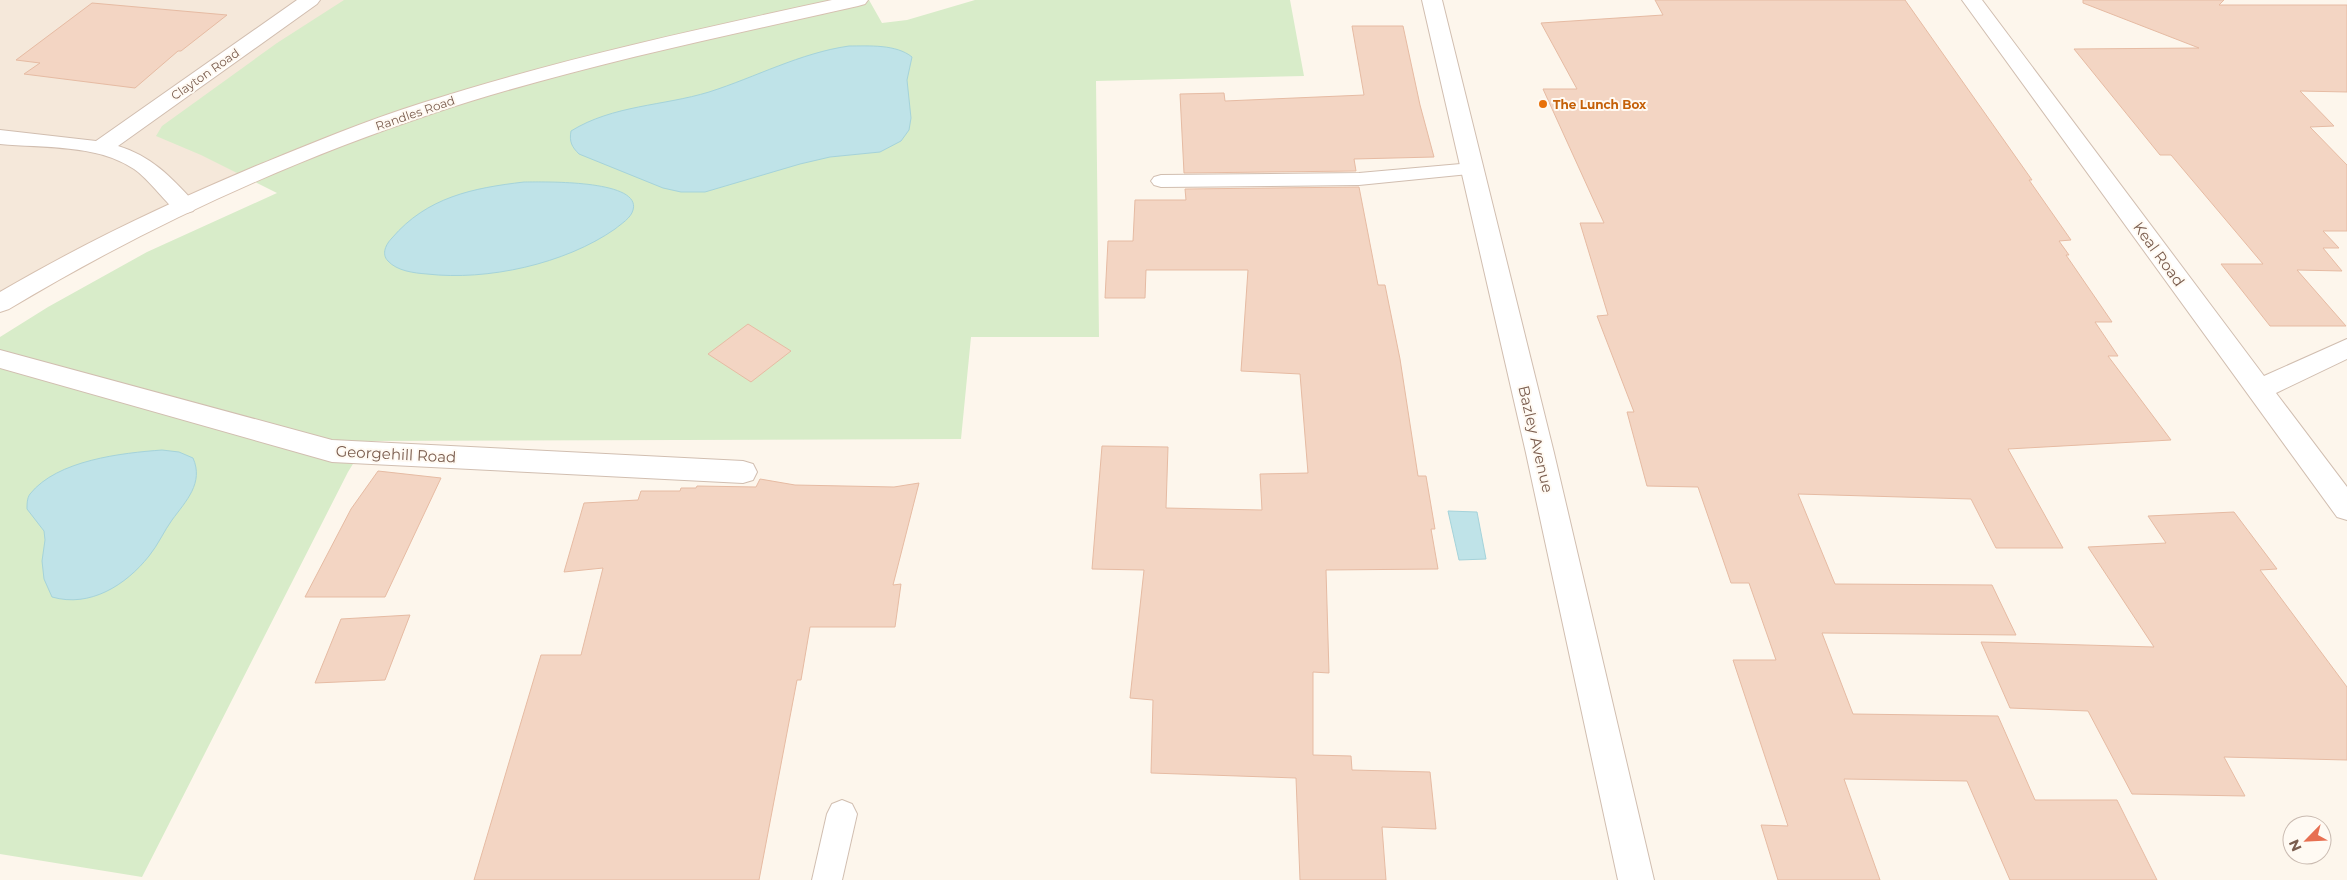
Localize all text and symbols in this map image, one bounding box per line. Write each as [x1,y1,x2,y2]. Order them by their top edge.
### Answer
street label: Clayton Road [168,45,242,103]
street label: Randles Road [373,92,457,134]
place label: The Lunch Box [1553,97,1647,112]
marker: The Lunch Box [1537,98,1549,110]
street label: Keal Road [2129,218,2189,290]
street label: Bazley Avenue [1514,384,1558,494]
street label: Georgehill Road [335,441,457,467]
north arrow [2282,815,2332,865]
text: N [2285,836,2306,854]

